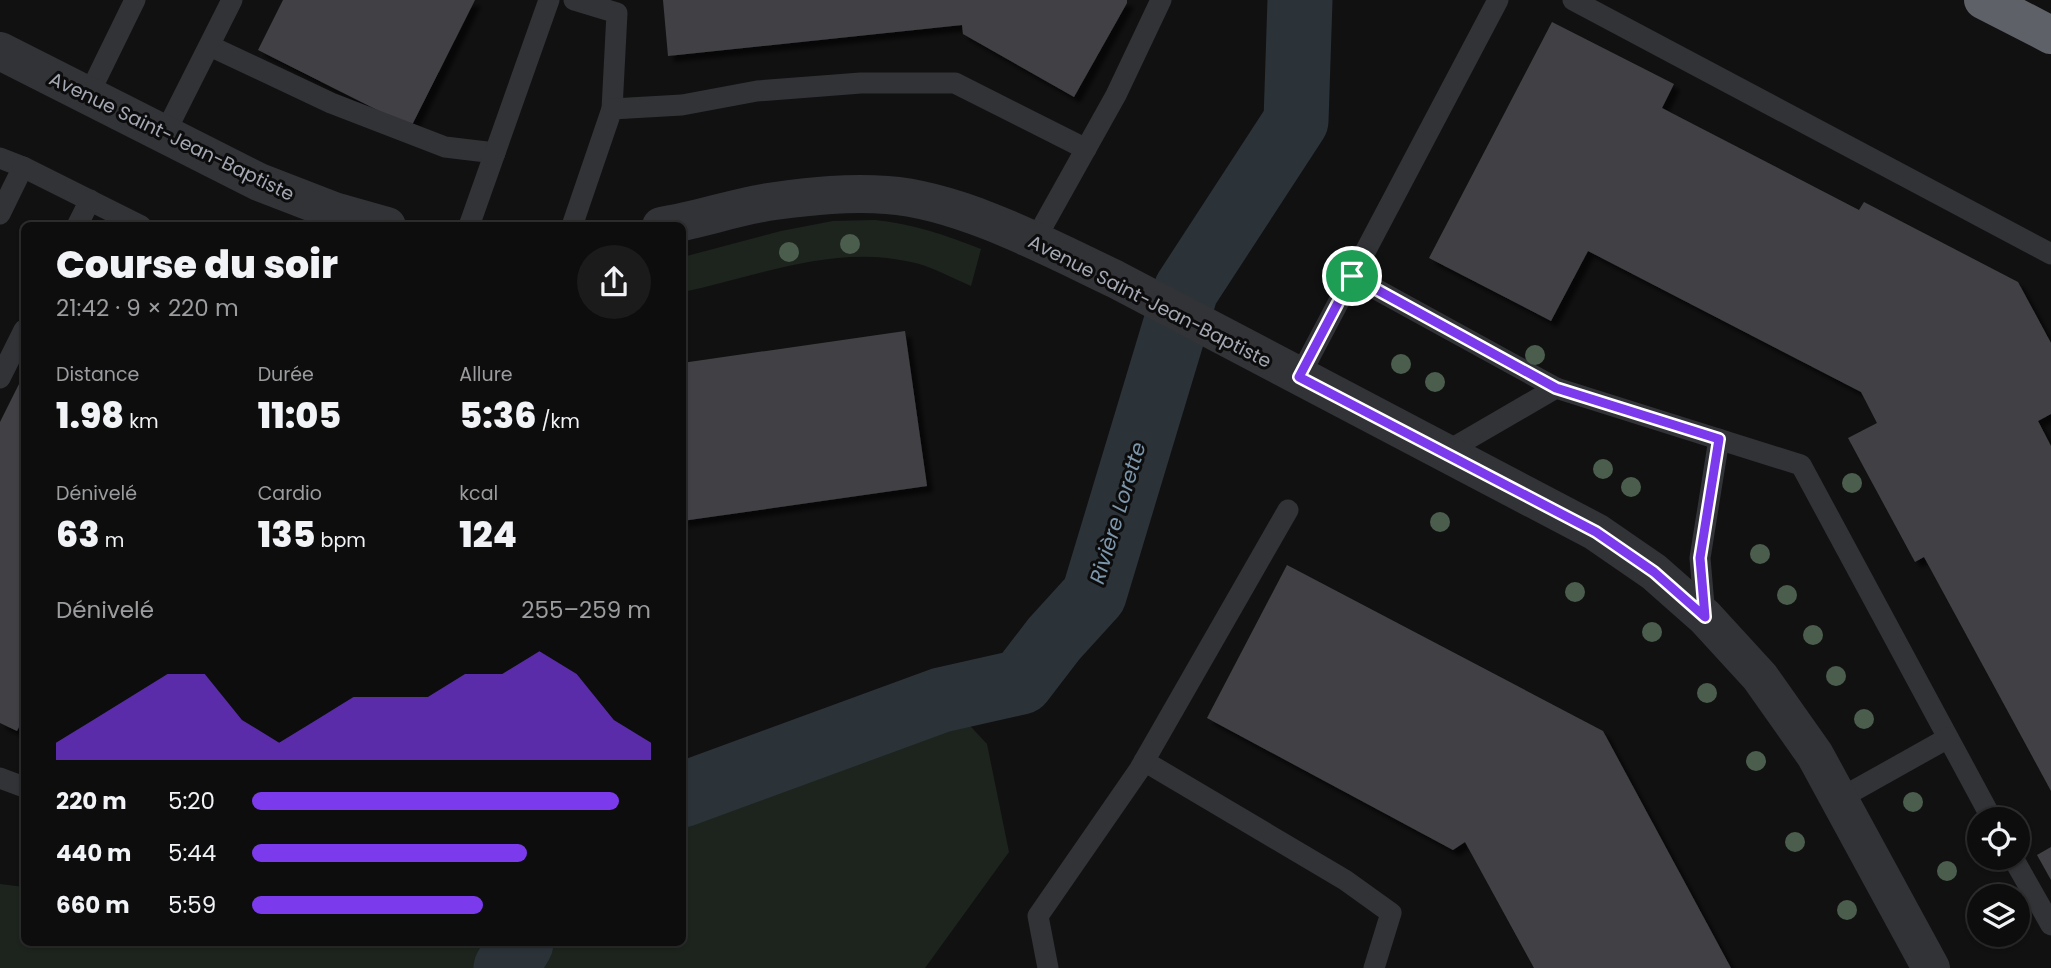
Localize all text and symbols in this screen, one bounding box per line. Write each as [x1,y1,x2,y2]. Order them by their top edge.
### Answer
street label: Avenue Saint-Jean-Baptiste [45,65,299,208]
street label: Avenue Saint-Jean-Baptiste [1024,228,1276,375]
text: Course du soir [56,238,338,291]
button: share [577,245,651,319]
pin [1322,246,1382,306]
icon: arrive [1333,257,1371,295]
text: 21:42 · 9 × 220 m [56,292,239,324]
text: Distance [56,361,139,388]
text: Durée [258,361,314,388]
text: Allure [459,361,513,388]
text: 1.98 [56,391,124,440]
text: 11:05 [258,391,341,440]
text: 5:36 [459,391,536,440]
text: km [124,408,159,435]
text: /km [536,408,580,435]
water label: Rivière Lorette [1082,438,1153,587]
text: Dénivelé [56,480,137,507]
text: Cardio [258,480,322,507]
text: kcal [459,480,498,507]
text: 63 [56,510,100,559]
text: 135 [258,510,315,559]
text: 124 [459,510,517,559]
text: m [100,527,124,554]
text: bpm [315,527,366,554]
text: Dénivelé [56,594,154,626]
text: 255–259 m [521,594,651,626]
text: 220 m [56,785,127,817]
text: 5:20 [168,785,215,817]
map controls [1967,807,2030,947]
button: locate [1967,807,2030,870]
text: 440 m [56,837,131,869]
text: 5:44 [168,837,216,869]
button: layers [1967,884,2030,947]
text: 660 m [56,889,130,921]
text: 5:59 [168,889,216,921]

